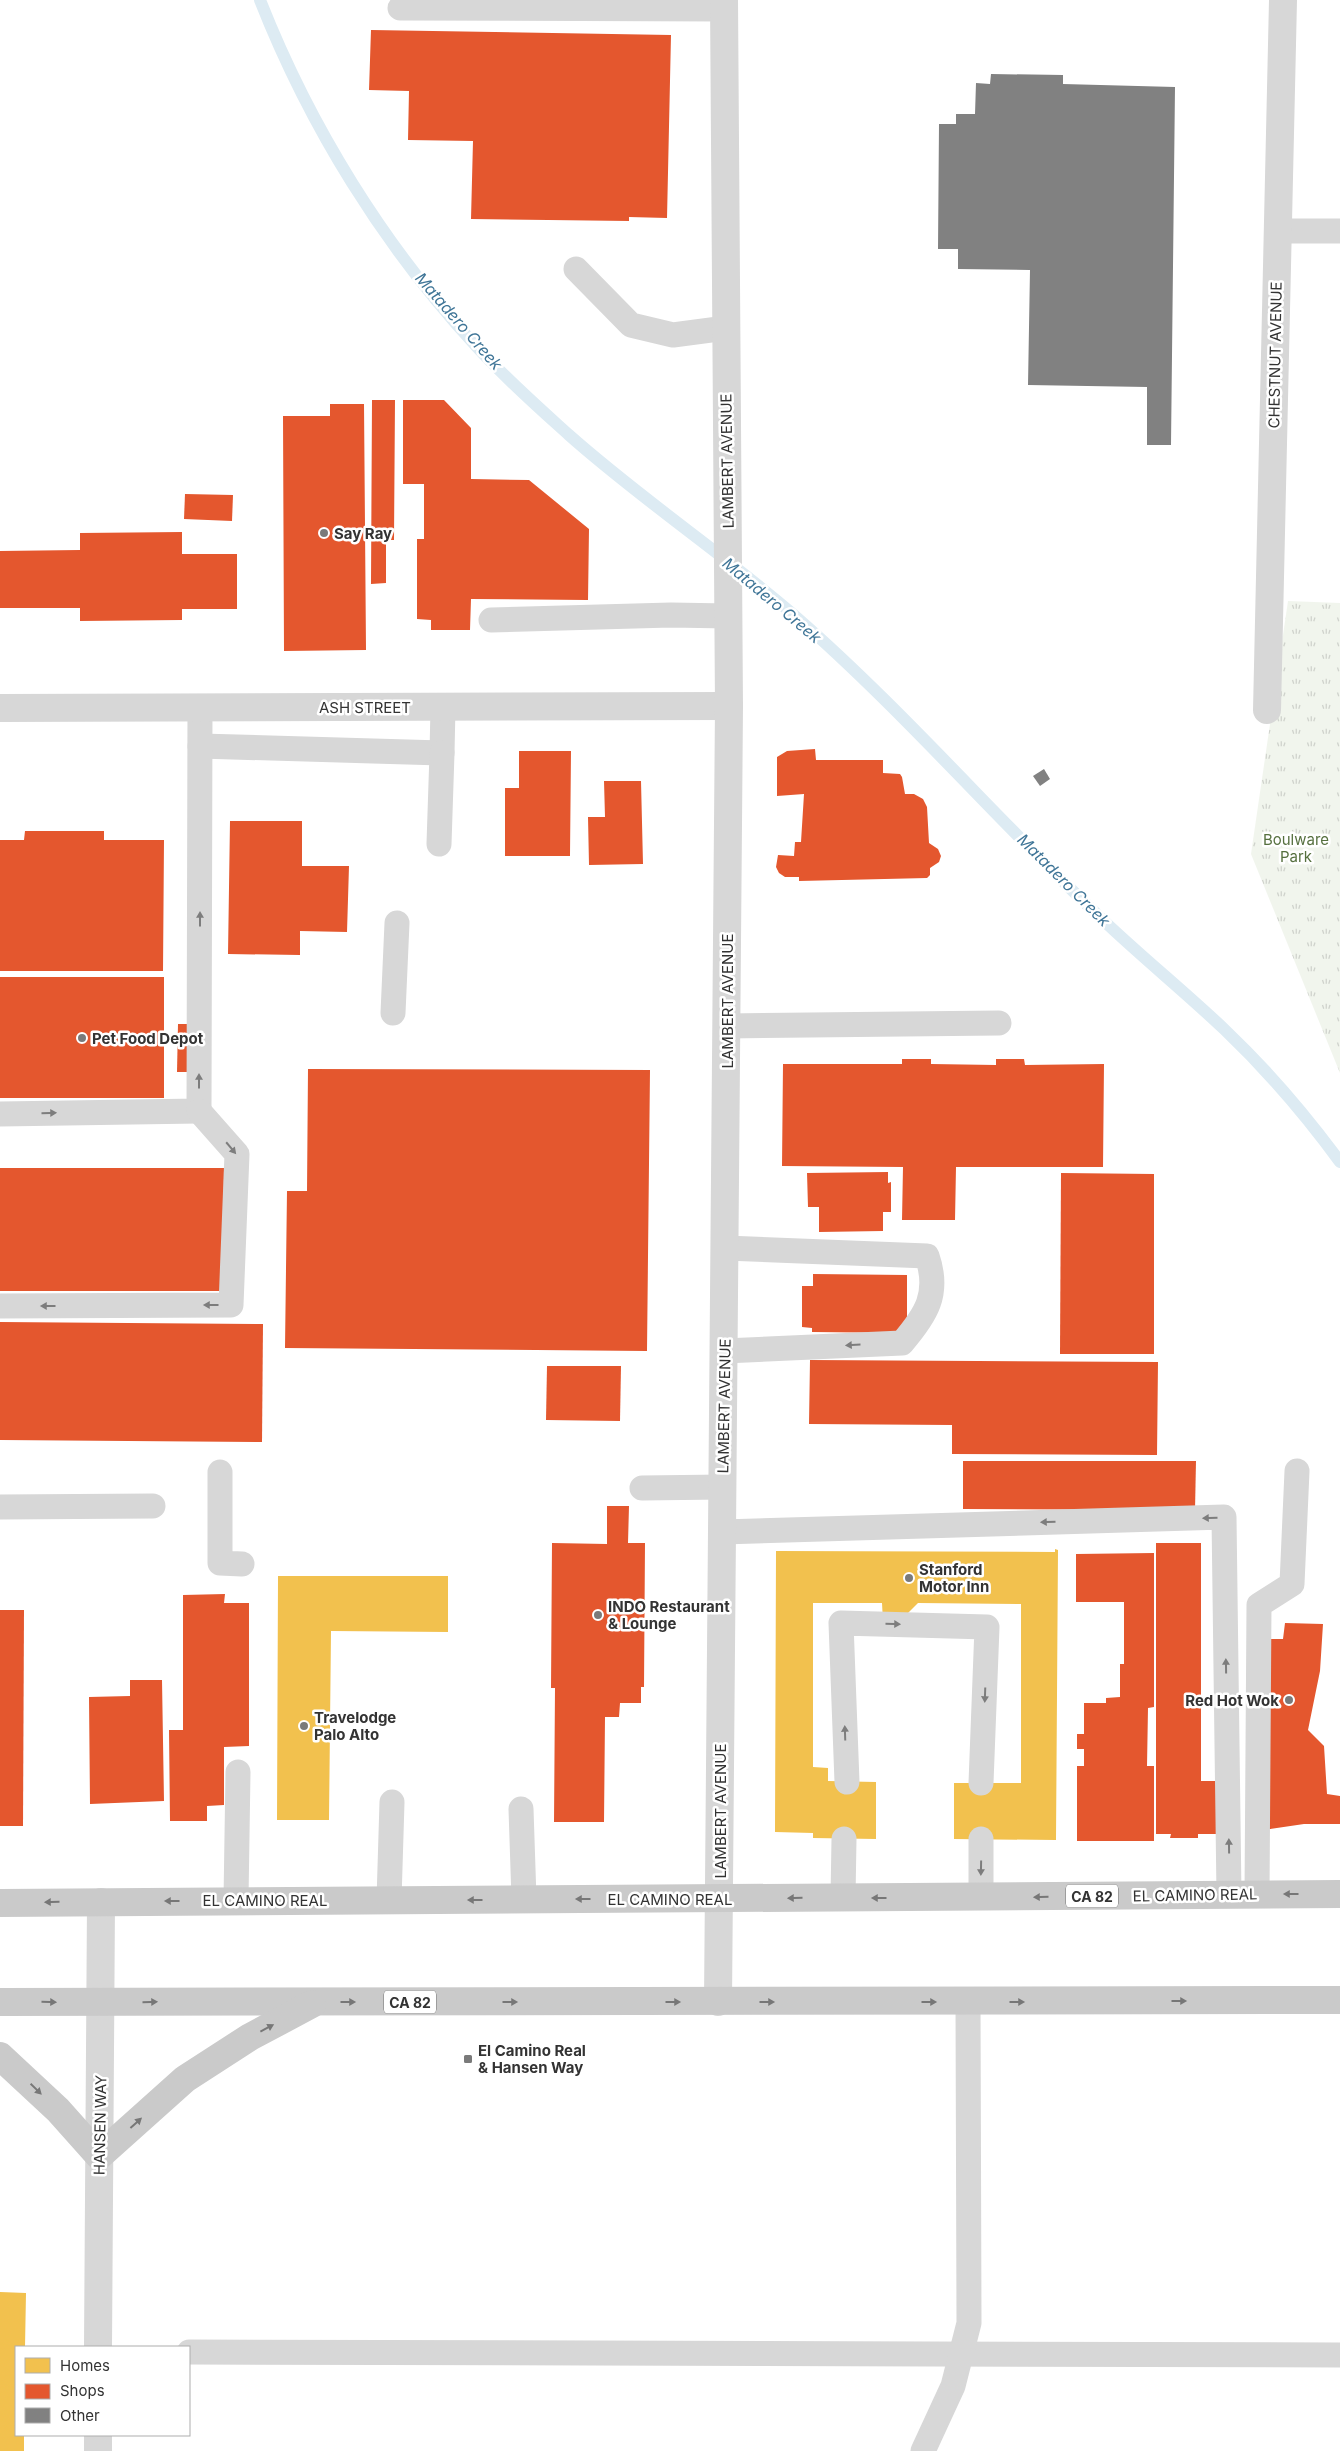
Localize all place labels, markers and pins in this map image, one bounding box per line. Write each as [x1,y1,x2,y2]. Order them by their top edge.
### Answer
place label: Say Ray [334,524,392,543]
marker: Say Ray [318,527,330,539]
place label: Pet Food Depot [92,1029,204,1048]
marker: Pet Food Depot [76,1032,88,1044]
place label: Stanford Motor Inn [919,1560,989,1596]
marker: Stanford Motor Inn [903,1572,915,1584]
place label: INDO Restaurant & Lounge [608,1597,730,1633]
marker: INDO Restaurant & Lounge [592,1609,604,1621]
place label: Red Hot Wok [1185,1691,1279,1710]
marker: Red Hot Wok [1283,1694,1295,1706]
place label: Travelodge Palo Alto [314,1708,396,1744]
marker: Travelodge Palo Alto [298,1720,310,1732]
place label: El Camino Real & Hansen Way [478,2041,586,2077]
marker: El Camino Real & Hansen Way [462,2053,474,2065]

